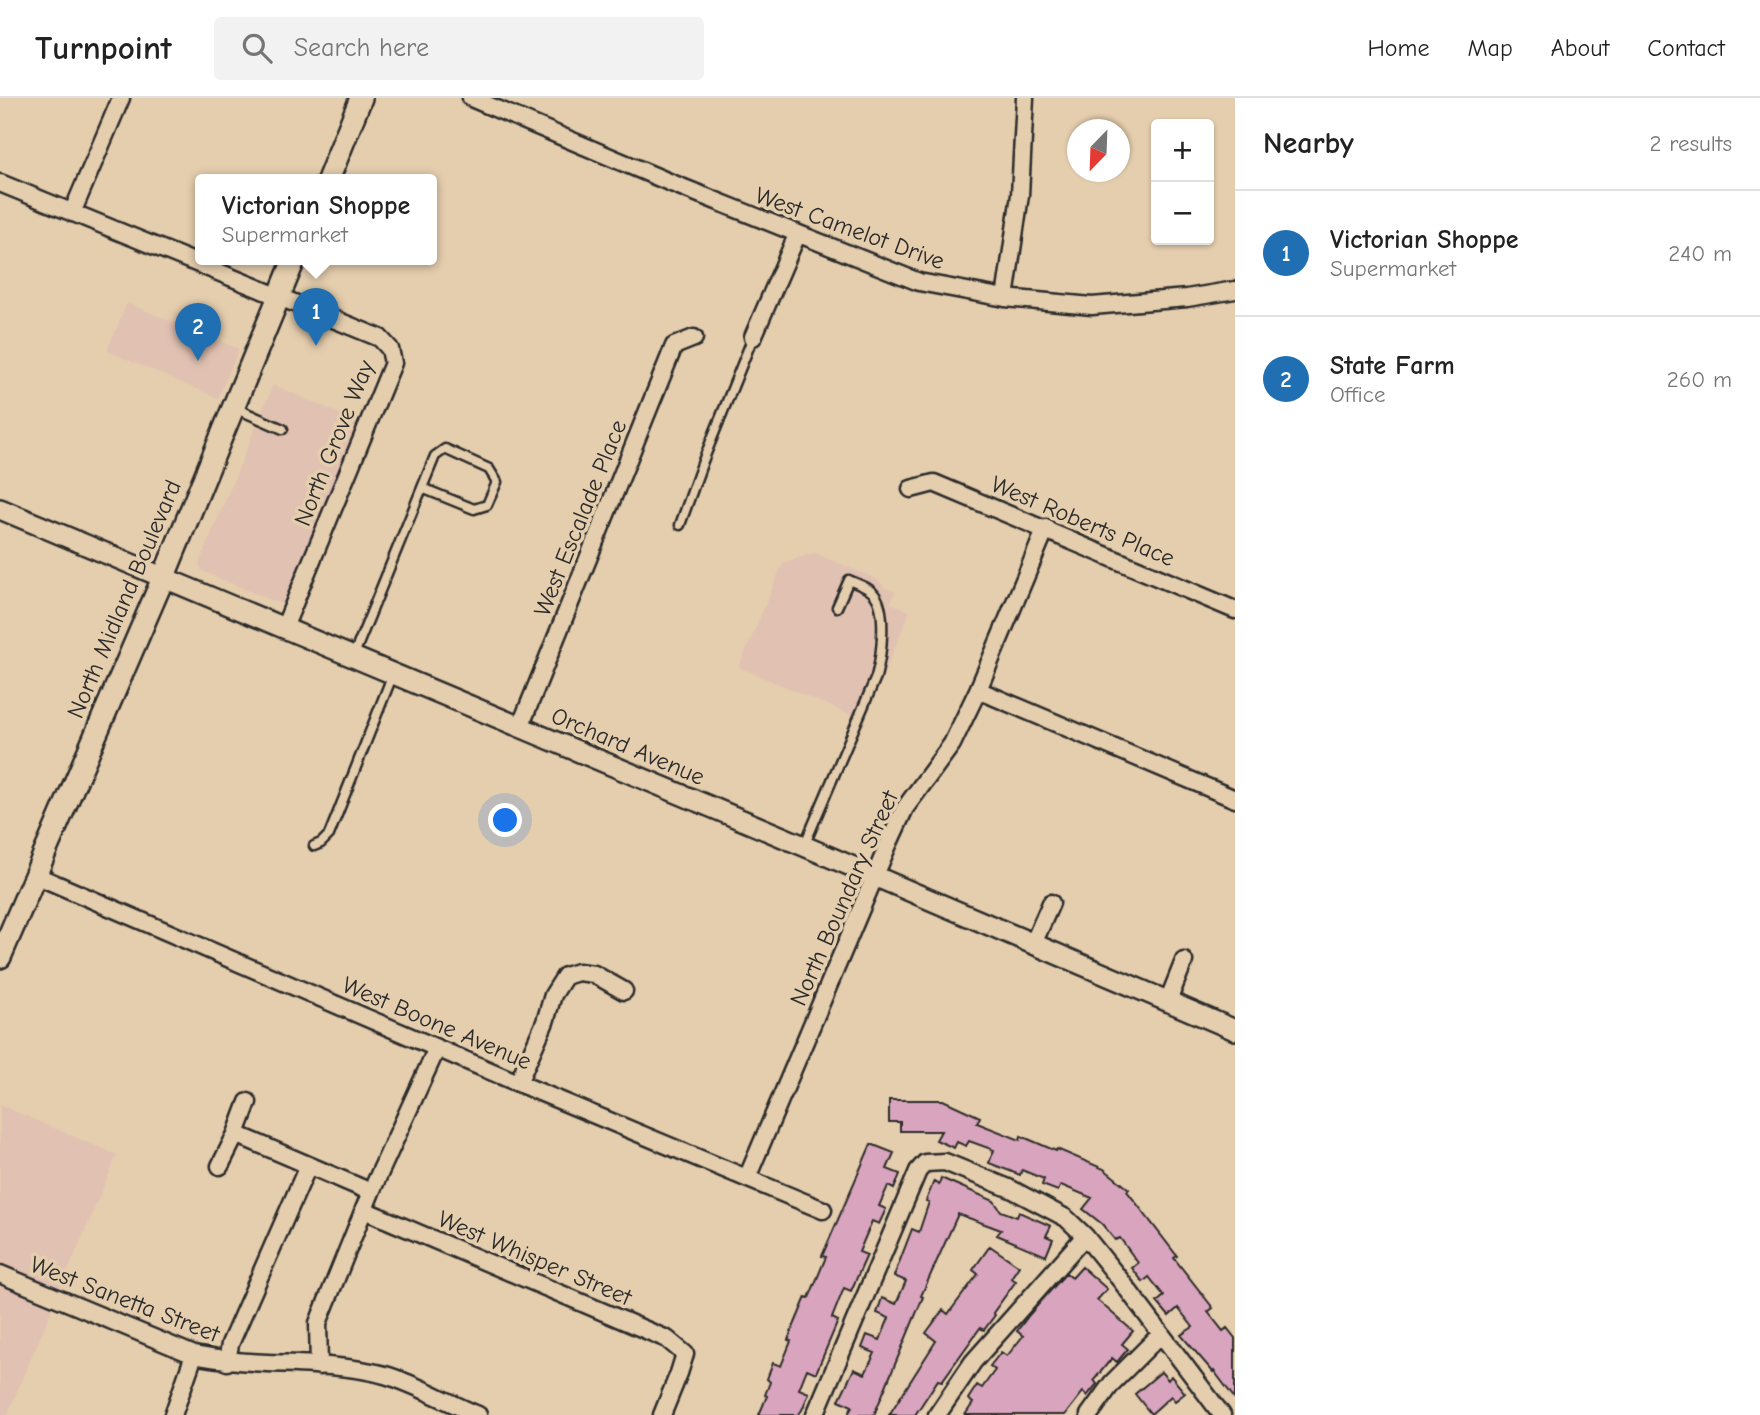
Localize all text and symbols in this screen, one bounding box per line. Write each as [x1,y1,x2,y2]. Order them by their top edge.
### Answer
search box [214,17,704,80]
text: Turnpoint [35,29,172,67]
icon: search [238,29,276,67]
text: Search here [294,33,429,63]
text: Home [1368,34,1429,62]
text: Map [1467,34,1513,62]
text: About [1551,34,1609,62]
text: Contact [1647,34,1725,62]
north arrow [1067,119,1130,182]
map controls [1151,119,1214,245]
button: + [1151,119,1214,182]
text: Nearby [1263,126,1354,161]
text: 2 results [1650,130,1732,157]
popup [195,174,437,265]
street label: West Camelot Drive [752,181,948,275]
button: − [1151,182,1214,245]
text: Victorian Shoppe [222,191,410,221]
text: Supermarket [222,221,348,248]
text: Victorian Shoppe [1330,225,1518,255]
text: 1 [1281,240,1291,267]
text: 240 m [1668,240,1732,267]
text: Supermarket [1330,255,1456,282]
pin: 1 [293,288,339,346]
pin: 2 [175,303,221,361]
text: State Farm [1330,351,1455,381]
street label: North Grove Way [288,356,380,530]
text: 2 [1280,366,1292,393]
text: 260 m [1667,366,1732,393]
text: Office [1330,381,1385,408]
street label: West Escalade Place [528,416,632,620]
street label: West Roberts Place [987,470,1179,572]
street label: North Midland Boulevard [61,476,187,722]
street label: Orchard Avenue [547,701,709,791]
street label: North Boundary Street [784,785,905,1010]
your location [488,803,522,837]
street label: West Boone Avenue [338,971,536,1075]
street label: West Whisper Street [434,1205,637,1312]
street label: West Sanetta Street [26,1250,225,1348]

